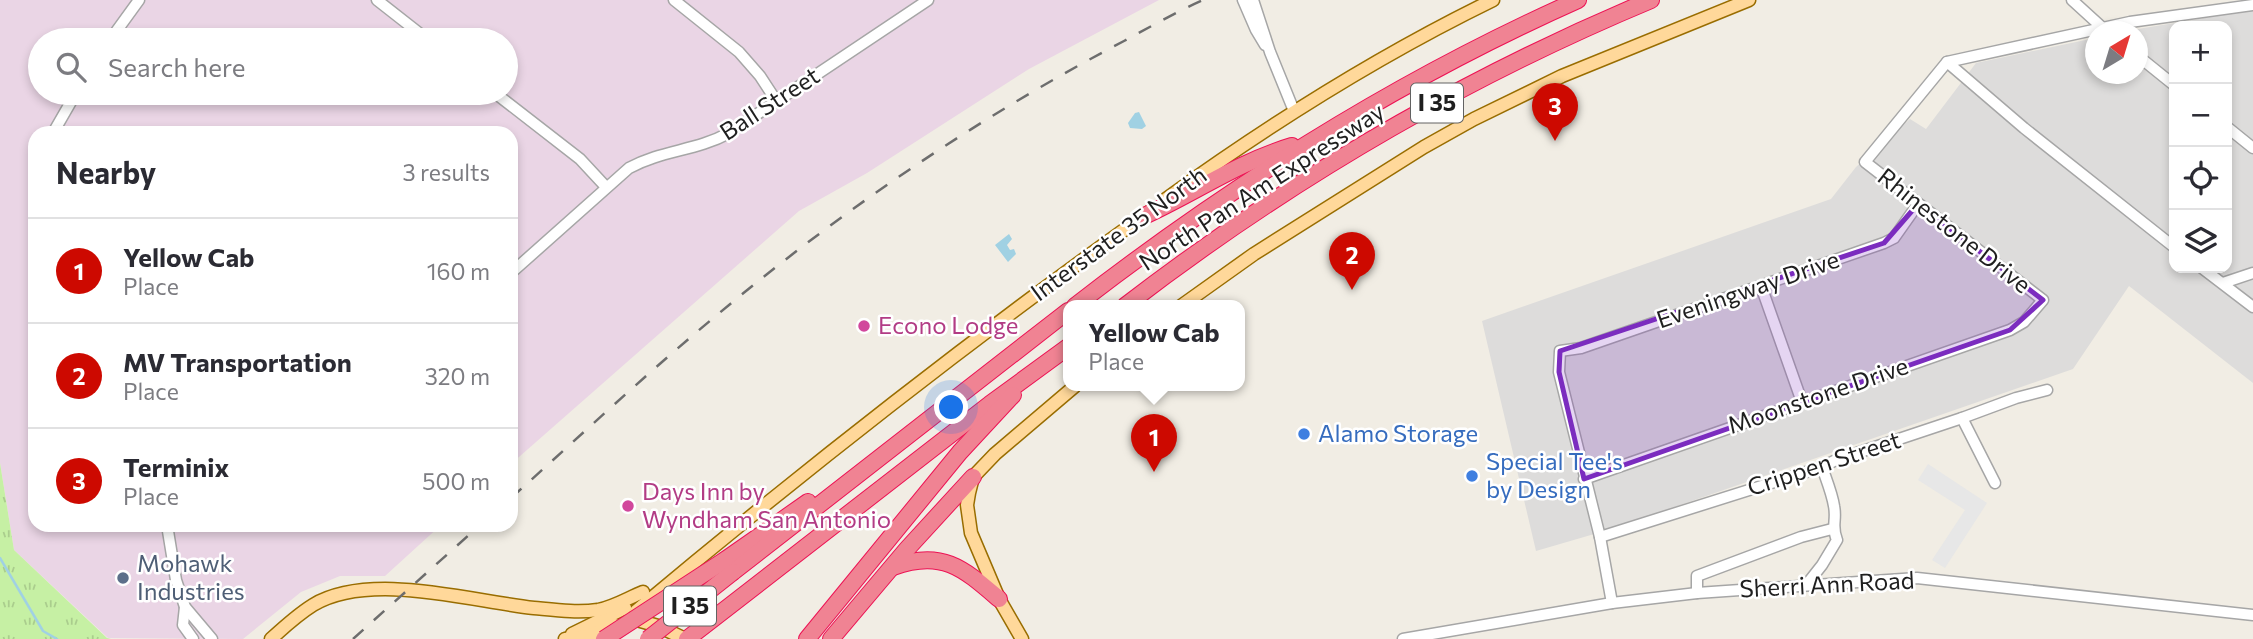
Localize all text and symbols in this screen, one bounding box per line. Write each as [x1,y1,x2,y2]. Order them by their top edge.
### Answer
north arrow [2085,21,2148,84]
map controls [2169,21,2232,273]
button: + [2169,21,2232,84]
search box [28,28,518,105]
icon: search [52,48,90,86]
text: Search here [108,51,246,82]
street label: Ball Street [714,60,824,146]
road number: I 35 [1411,83,1463,122]
pin: 3 [1532,83,1578,141]
button: − [2169,84,2232,147]
street label: North Pan Am Expressway [1133,96,1389,276]
button: locate [2169,147,2232,210]
text: Nearby [56,153,156,190]
text: 3 results [403,158,490,186]
street label: Interstate 35 North [1025,159,1212,306]
street label: Rhinestone Drive [1873,161,2037,299]
button: layers [2169,210,2232,273]
pin: 2 [1329,232,1375,290]
text: Yellow Cab [123,241,254,272]
street label: Eveningway Drive [1652,244,1843,333]
text: 1 [74,257,84,285]
text: 160 m [427,257,490,285]
text: Place [123,272,179,300]
popup [1063,300,1245,391]
place label: Econo Lodge [878,310,1019,339]
text: Yellow Cab [1088,316,1220,347]
marker: Econo Lodge [856,318,872,334]
text: MV Transportation [123,346,352,377]
text: Place [1088,347,1144,375]
street label: Moonstone Drive [1723,350,1912,439]
text: 2 [72,362,86,390]
text: 320 m [425,362,490,390]
text: Place [123,377,179,405]
your location [934,390,968,424]
pin: 1 [1131,414,1177,472]
place label: Alamo Storage [1318,418,1478,447]
street label: Crippen Street [1743,424,1904,501]
marker: Alamo Storage [1296,426,1312,442]
place label: Special Tee's by Design [1486,446,1623,503]
text: Terminix [123,451,229,482]
text: 3 [72,467,86,495]
text: 500 m [422,467,490,495]
marker: Special Tee's by Design [1464,468,1480,484]
place label: Days Inn by Wyndham San Antonio [642,476,891,533]
text: Place [123,482,179,510]
marker: Days Inn by Wyndham San Antonio [620,498,636,514]
place label: Mohawk Industries [137,548,245,605]
street label: Sherri Ann Road [1739,564,1915,603]
marker: Mohawk Industries [115,570,131,586]
road number: I 35 [664,586,716,626]

